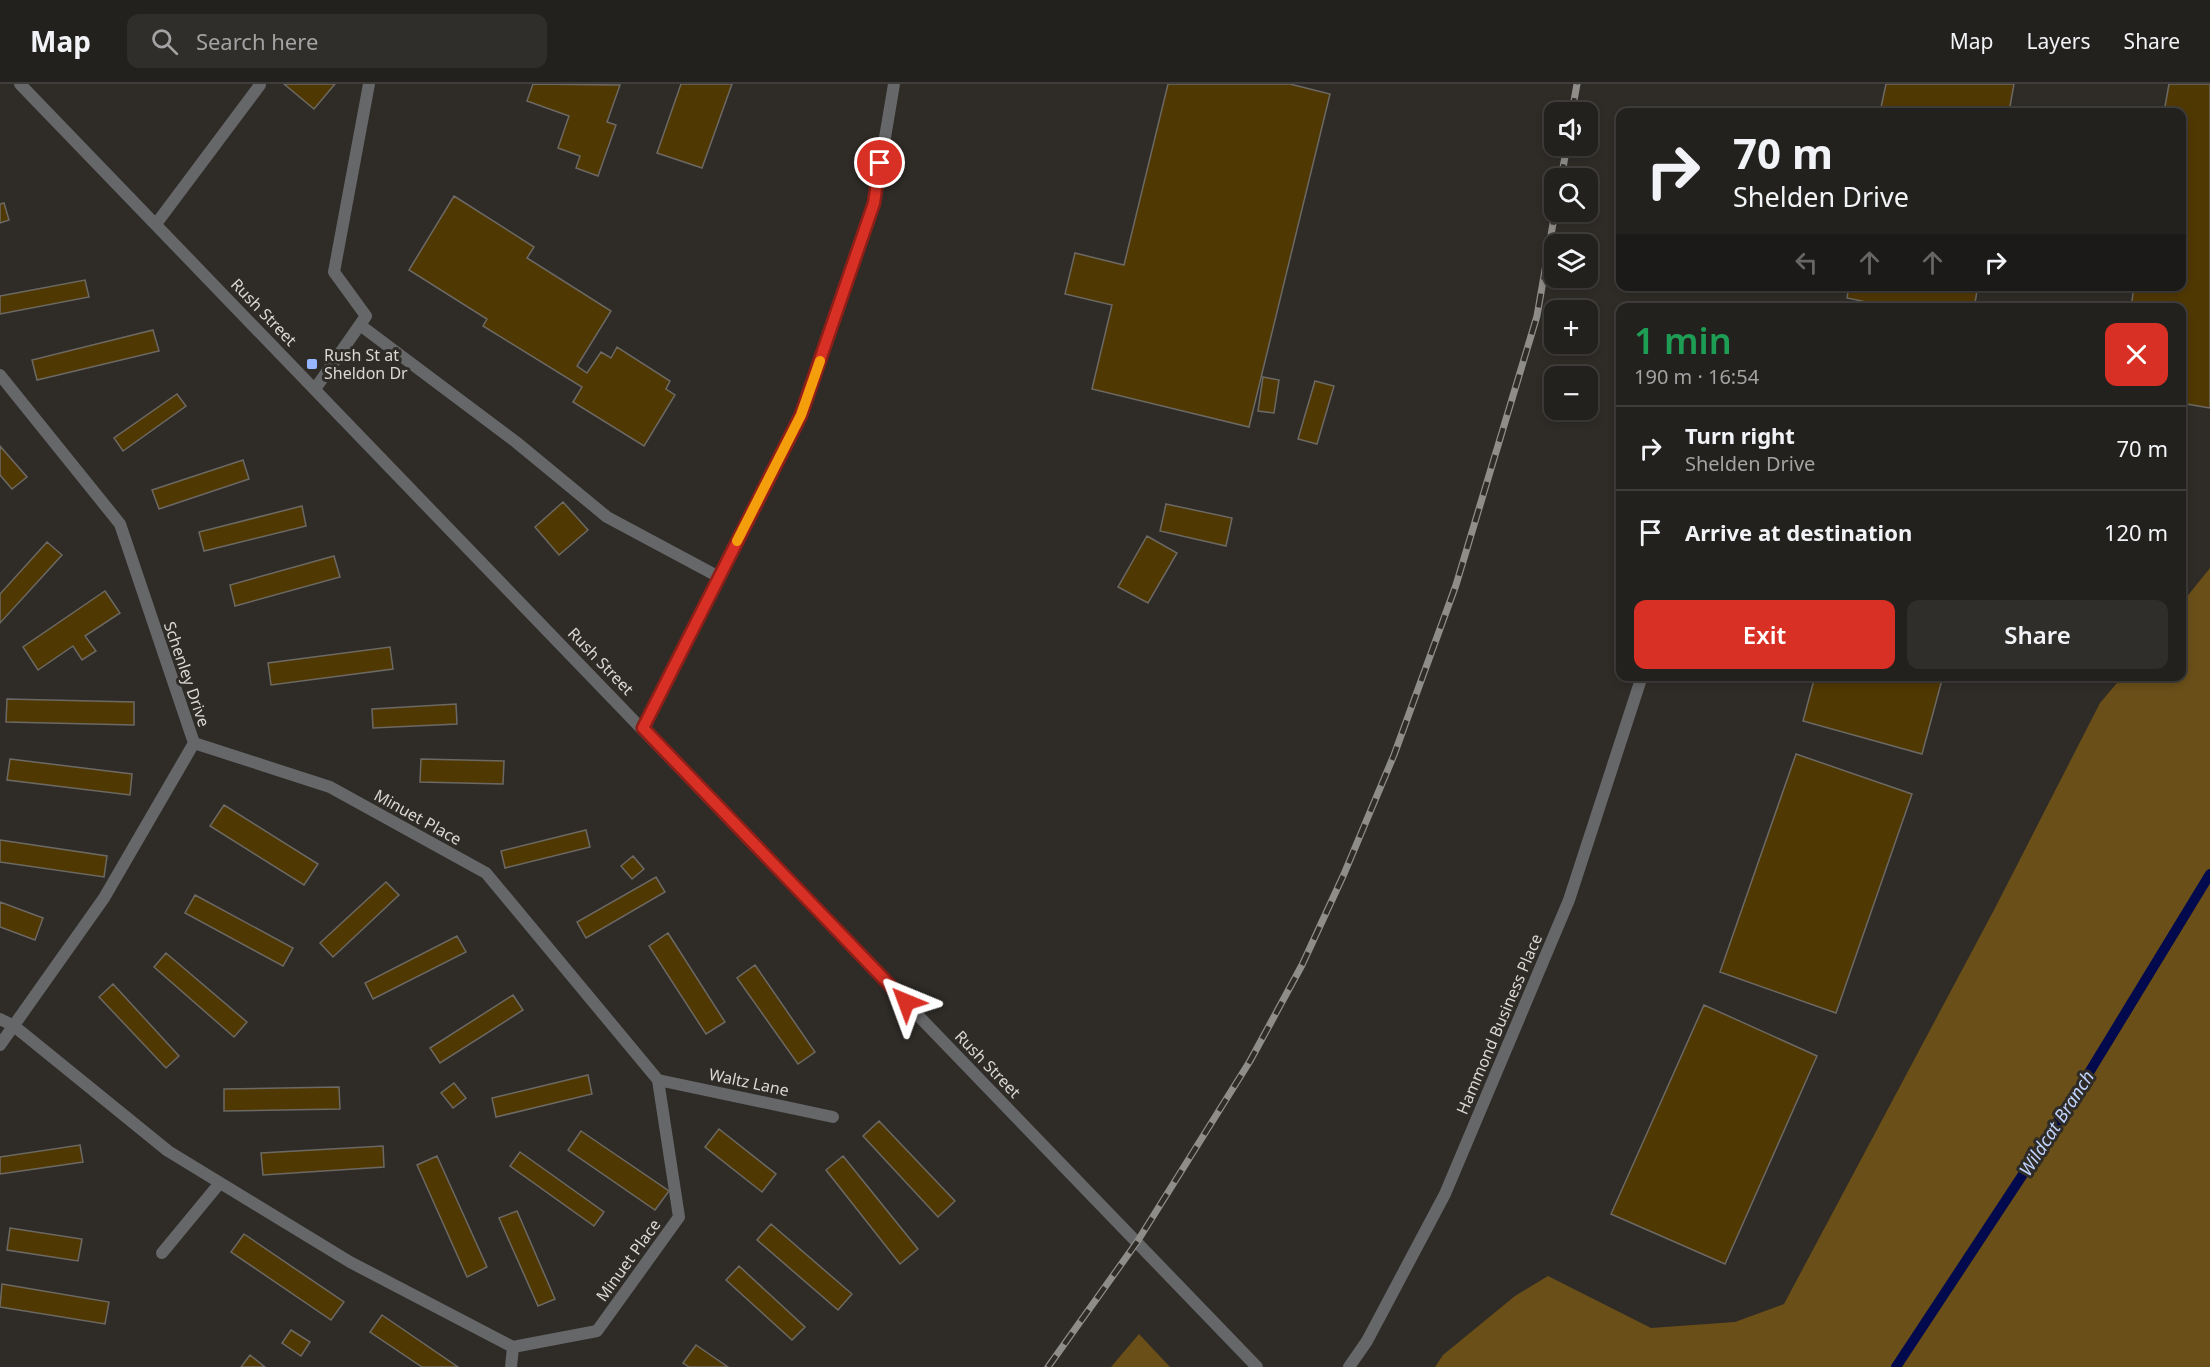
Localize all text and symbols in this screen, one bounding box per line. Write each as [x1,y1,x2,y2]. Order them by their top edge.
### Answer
search box [127,14,547,68]
text: Map [30,22,91,60]
icon: search [148,25,181,58]
text: Search here [196,26,318,56]
text: Map [1950,27,1994,55]
text: Layers [2027,27,2091,55]
text: Share [2124,27,2180,55]
map controls [1544,102,1598,420]
button: sound [1544,102,1598,156]
text: 70 m [1733,124,1833,181]
icon: right [1634,132,1712,210]
pin [854,137,905,188]
icon: arrive [863,146,896,179]
button: search [1544,168,1598,222]
text: Shelden Drive [1733,178,1909,215]
button: layers [1544,234,1598,288]
icon: left [1790,246,1823,279]
icon: ahead [1853,246,1886,279]
icon: ahead [1916,246,1949,279]
icon: right [1979,246,2012,279]
street label: Rush Street [226,273,302,351]
button: + [1544,300,1598,354]
text: 1 min [1634,316,1732,365]
button: close [2105,323,2168,386]
place label: Rush St at Sheldon Dr [324,344,408,384]
marker: Rush St at Sheldon Dr [305,357,319,371]
text: 190 m · 16:54 [1634,363,1759,390]
button: − [1544,366,1598,420]
text: Turn right [1685,420,1795,450]
icon: right [1634,432,1667,465]
text: 70 m [2117,433,2168,463]
text: Shelden Drive [1685,450,1815,477]
icon: arrive [1634,516,1667,549]
text: Arrive at destination [1685,517,1912,547]
text: 120 m [2104,517,2168,547]
button: Exit [1634,600,1895,669]
button: Share [1907,600,2168,669]
street label: Schenley Drive [159,618,215,730]
street label: Rush Street [563,622,639,700]
street label: Minuet Place [370,784,466,850]
street label: Hammond Business Place [1451,930,1547,1118]
position arrow [874,970,938,1034]
street label: Rush Street [950,1025,1026,1103]
street label: Waltz Lane [707,1063,791,1101]
water label: Wildcat Branch [2013,1066,2099,1180]
street label: Minuet Place [591,1214,665,1306]

